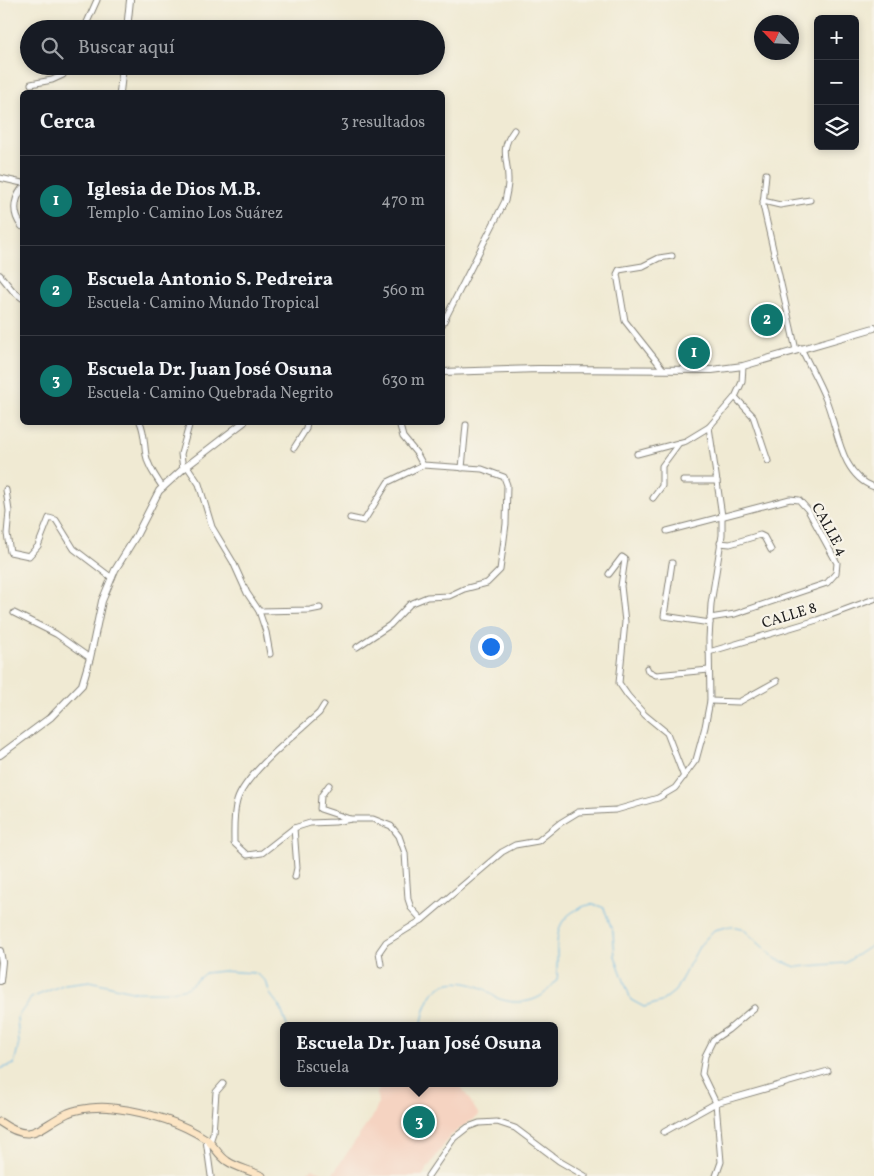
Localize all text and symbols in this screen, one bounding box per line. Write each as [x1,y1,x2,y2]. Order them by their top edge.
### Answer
north arrow [754,15,799,60]
map controls [814,15,859,150]
button: + [814,15,859,60]
search box [20,20,445,75]
icon: search [38,34,66,62]
text: Buscar aquí [78,35,175,61]
button: − [814,60,859,105]
button: layers [814,105,859,150]
text: Cerca [40,108,95,137]
text: 3 resultados [341,112,425,134]
text: Iglesia de Dios M.B. [87,177,261,203]
text: 1 [53,190,59,212]
text: 470 m [381,190,425,212]
text: Templo · Camino Los Suárez [87,203,283,225]
text: Escuela Antonio S. Pedreira [87,267,333,293]
text: 2 [52,280,60,302]
text: 560 m [382,280,425,302]
text: Escuela · Camino Mundo Tropical [87,293,319,315]
pin: 2 [751,301,783,339]
pin: 1 [678,334,710,372]
text: Escuela Dr. Juan José Osuna [87,357,332,383]
text: 3 [52,370,60,392]
text: 630 m [382,370,425,392]
text: Escuela · Camino Quebrada Negrito [87,383,333,405]
street label: CALLE 4 [805,499,852,560]
street label: CALLE 8 [759,598,820,635]
your location [478,634,504,660]
popup [280,1022,558,1087]
text: Escuela Dr. Juan José Osuna [296,1031,542,1057]
text: Escuela [296,1057,349,1079]
pin: 3 [403,1103,435,1141]

